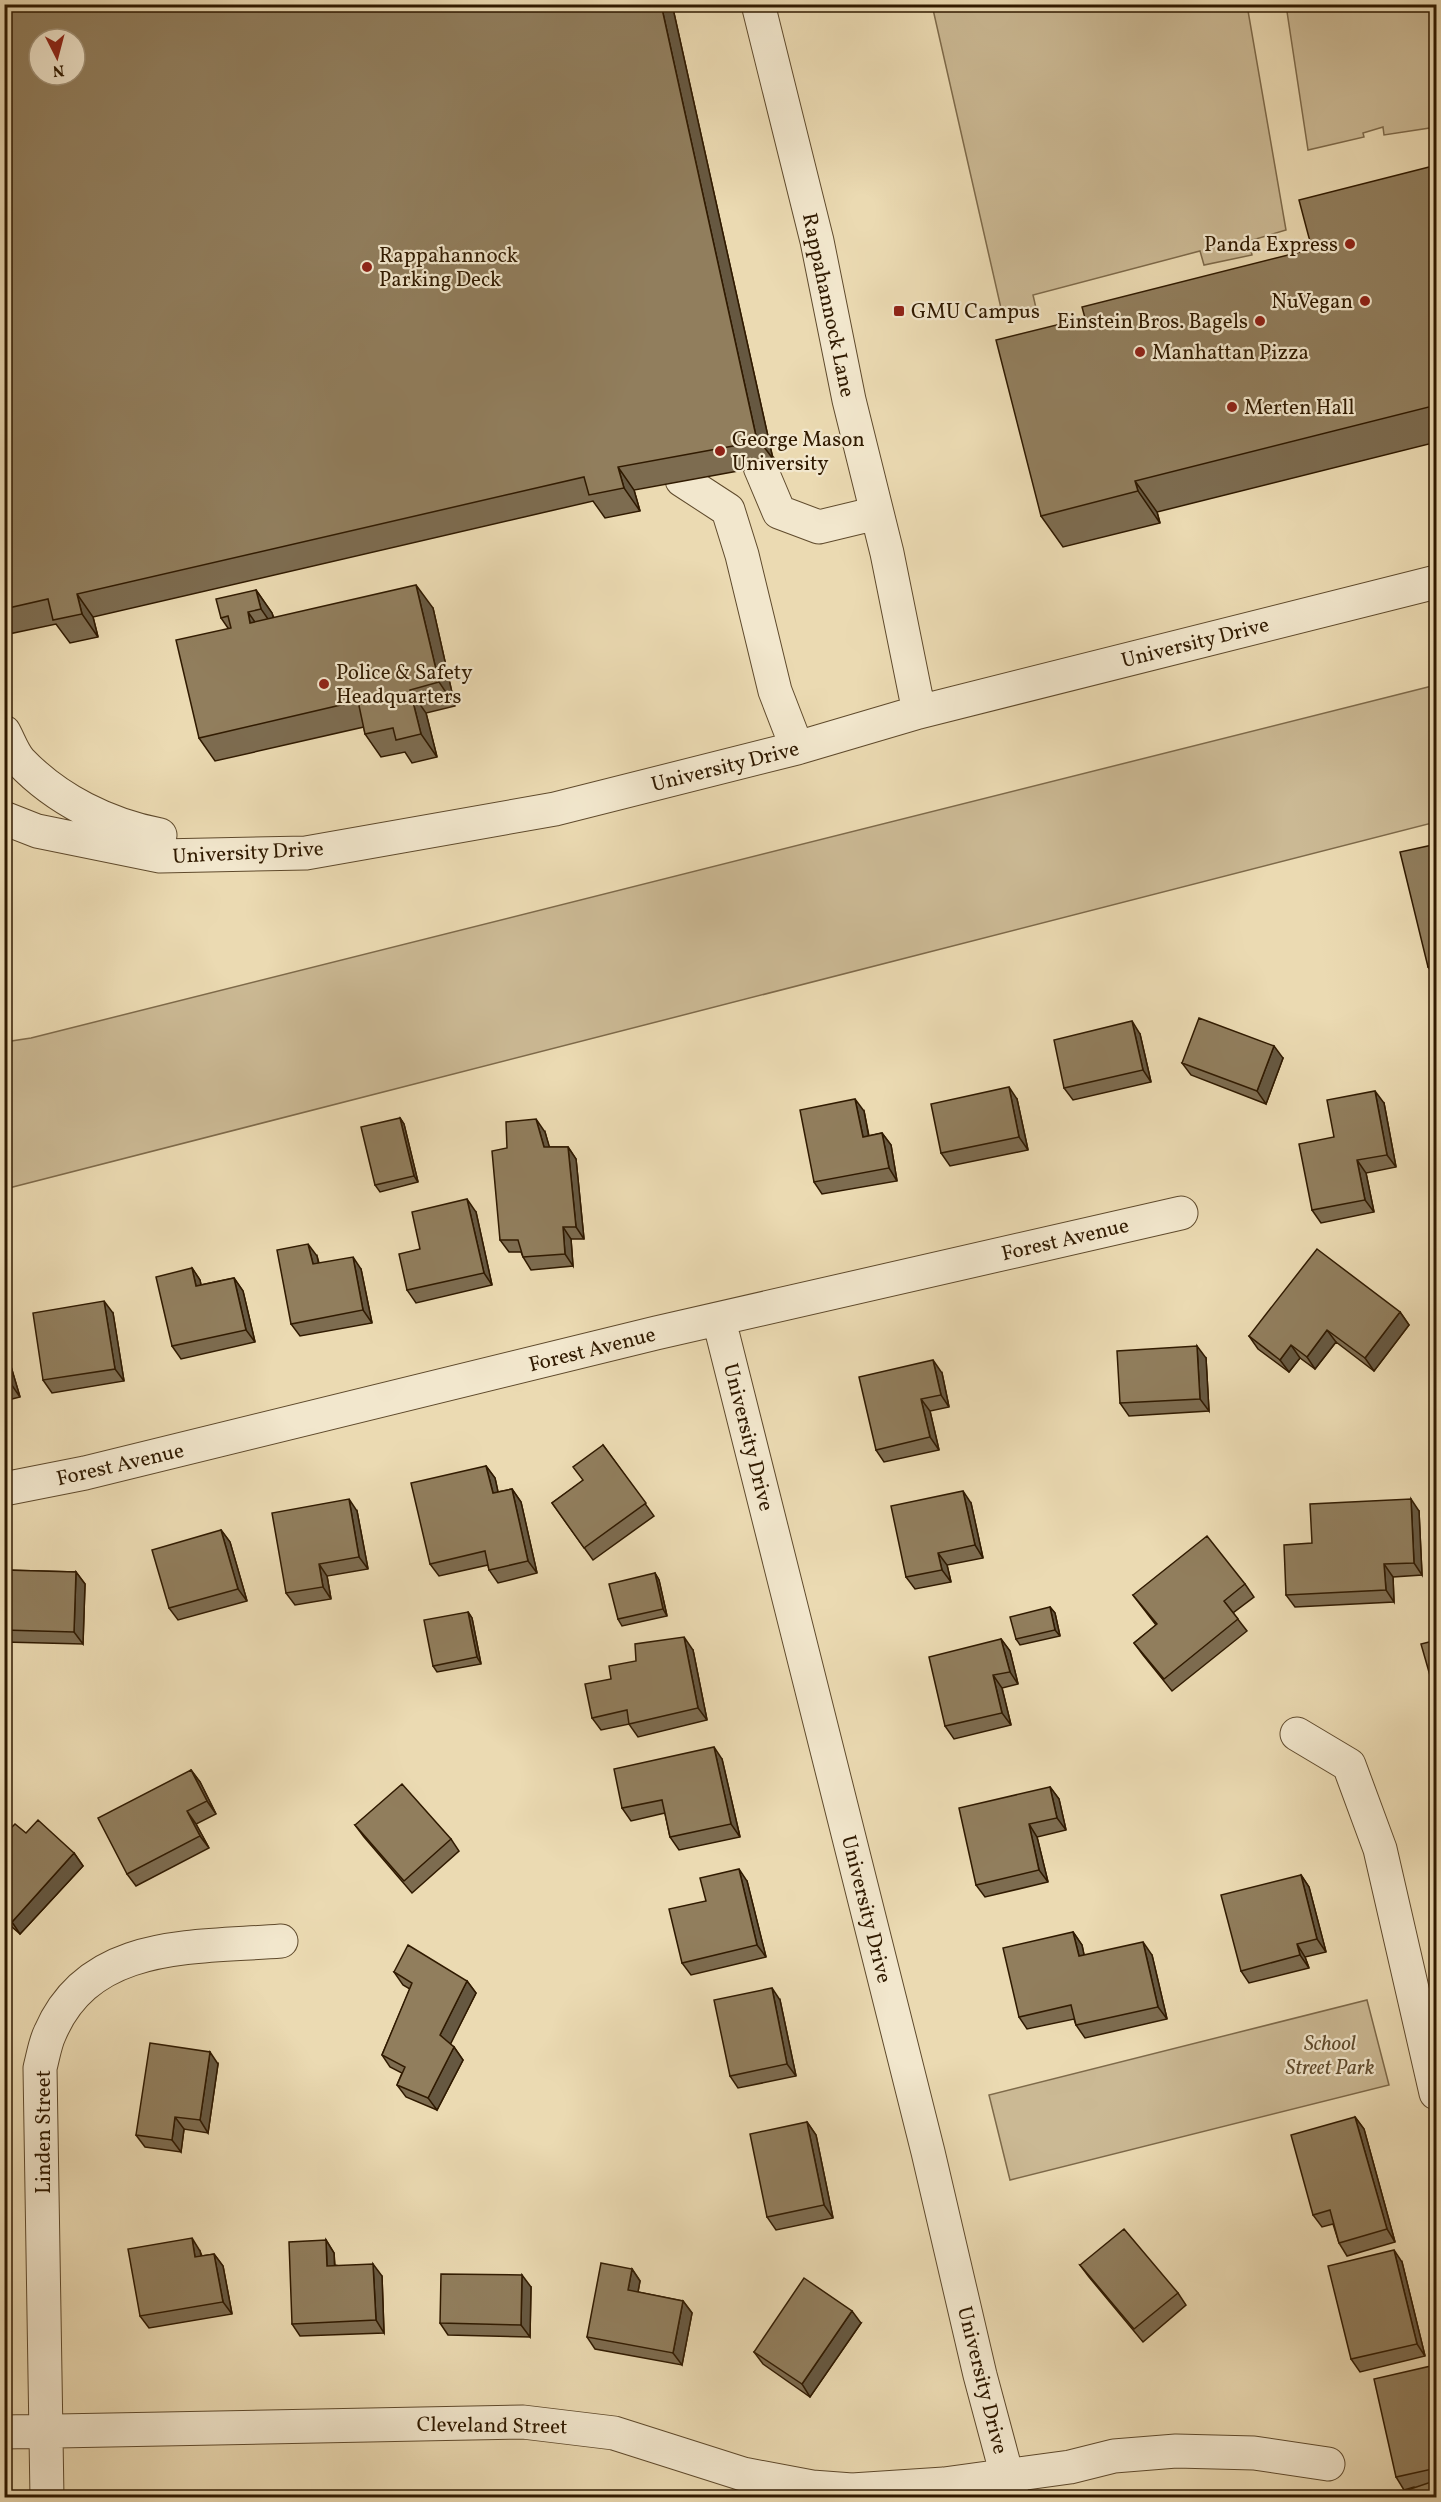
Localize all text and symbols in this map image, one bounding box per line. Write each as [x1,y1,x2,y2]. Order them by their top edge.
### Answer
north arrow [27,27,87,87]
text: N [51,58,65,82]
street label: Rappahannock Lane [794,210,861,400]
place label: Panda Express [1204,231,1338,260]
marker: Panda Express [1343,237,1357,251]
place label: Rappahannock Parking Deck [379,242,518,295]
marker: Rappahannock Parking Deck [360,260,374,274]
place label: NuVegan [1271,288,1353,317]
marker: NuVegan [1358,294,1372,308]
place label: GMU Campus [911,298,1040,327]
marker: GMU Campus [892,304,906,318]
place label: Einstein Bros. Bagels [1057,308,1248,337]
marker: Einstein Bros. Bagels [1253,314,1267,328]
place label: Manhattan Pizza [1152,339,1309,368]
marker: Manhattan Pizza [1133,345,1147,359]
place label: Merten Hall [1244,394,1355,423]
marker: Merten Hall [1225,400,1239,414]
place label: George Mason University [732,426,865,479]
marker: George Mason University [713,444,727,458]
street label: University Drive [1118,611,1272,676]
place label: Police & Safety Headquarters [336,659,473,712]
marker: Police & Safety Headquarters [317,677,331,691]
street label: University Drive [648,735,802,800]
street label: University Drive [172,835,325,872]
street label: Forest Avenue [999,1212,1132,1269]
street label: Forest Avenue [526,1321,659,1380]
street label: University Drive [715,1360,780,1514]
street label: Forest Avenue [54,1437,187,1494]
street label: University Drive [833,1832,898,1986]
park label: School Street Park [1286,2030,1375,2083]
street label: Linden Street [30,2070,59,2194]
street label: University Drive [949,2303,1014,2457]
street label: Cleveland Street [416,2411,568,2442]

